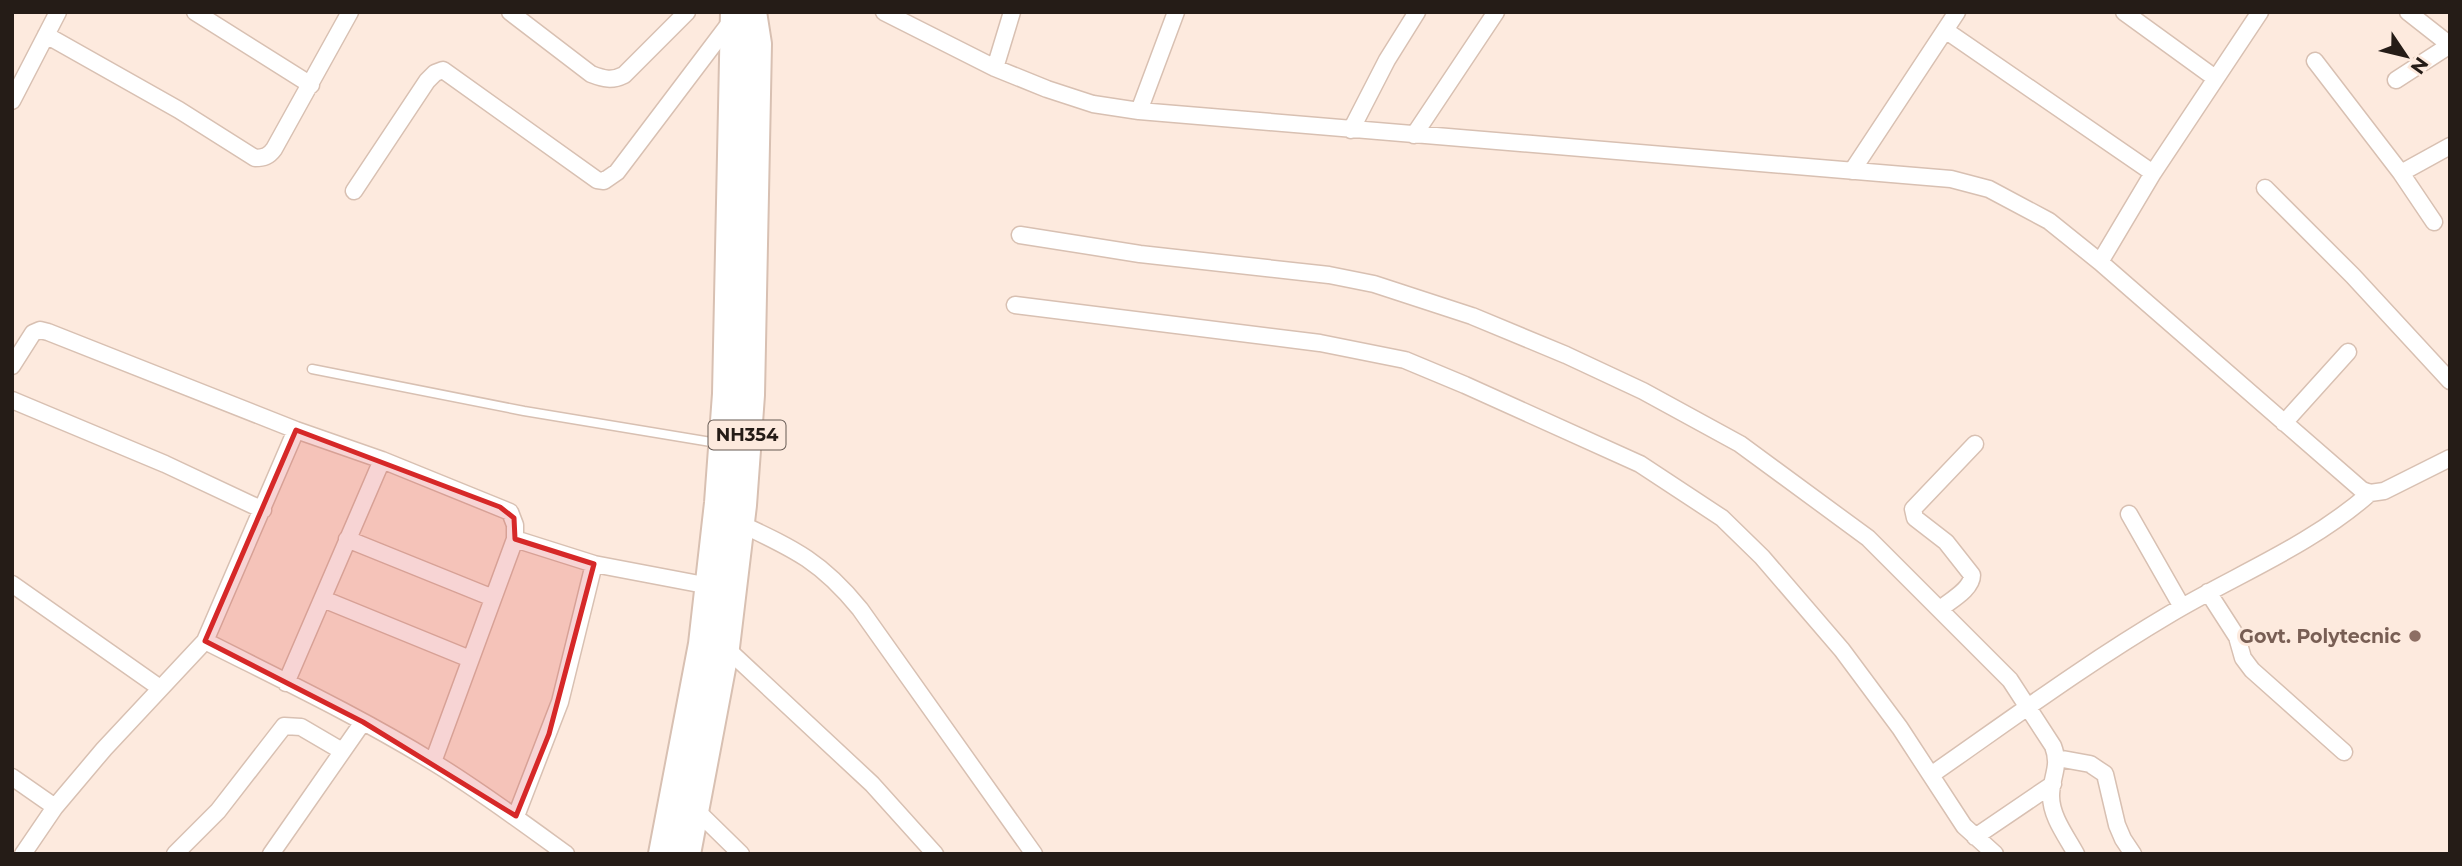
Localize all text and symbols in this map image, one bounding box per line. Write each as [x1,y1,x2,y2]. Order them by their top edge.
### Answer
north arrow [2371,21,2441,91]
text: N [2406,53,2433,78]
road number: NH354 [708,421,786,450]
place label: Govt. Polytecnic [2239,625,2401,648]
marker: Govt. Polytecnic [2407,628,2423,644]

